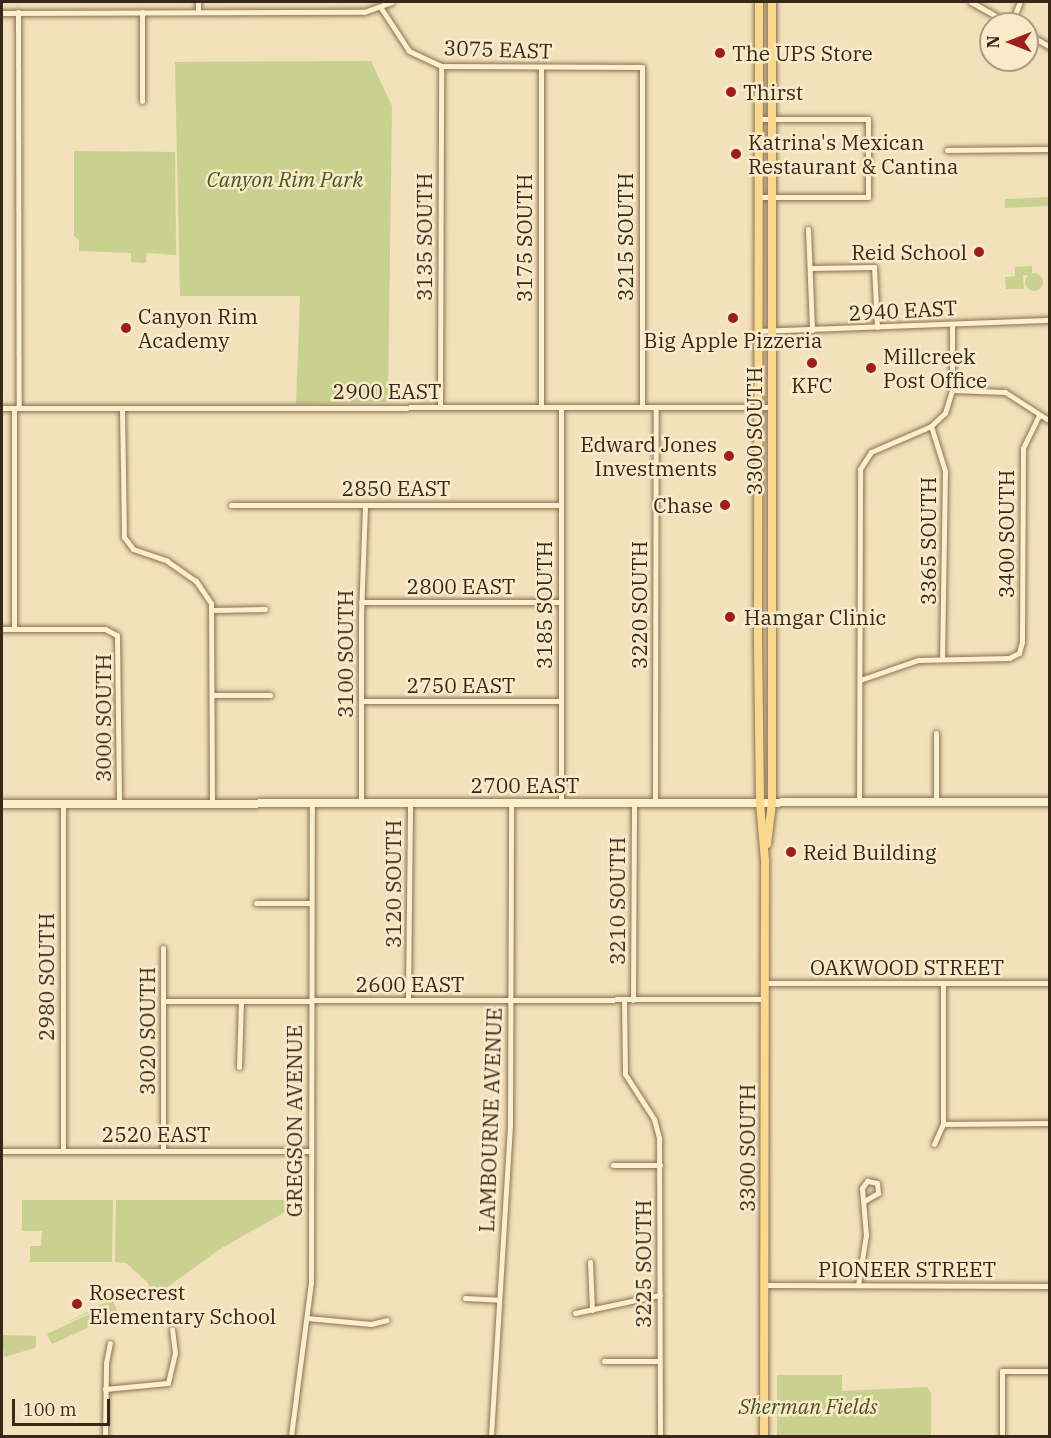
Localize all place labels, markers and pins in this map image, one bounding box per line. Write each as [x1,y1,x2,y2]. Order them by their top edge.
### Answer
place label: The UPS Store [732,40,873,66]
marker: The UPS Store [713,46,727,60]
place label: Thirst [743,79,803,105]
marker: Thirst [724,85,738,99]
place label: Katrina's Mexican Restaurant & Cantina [748,129,958,179]
marker: Katrina's Mexican Restaurant & Cantina [729,147,743,161]
place label: Reid School [851,239,967,265]
marker: Reid School [972,245,986,259]
place label: Canyon Rim Academy [138,303,258,353]
marker: Big Apple Pizzeria [726,311,740,325]
marker: Canyon Rim Academy [119,321,133,335]
place label: Big Apple Pizzeria [644,327,822,353]
place label: Millcreek Post Office [883,343,987,393]
marker: KFC [805,356,819,370]
marker: Millcreek Post Office [864,361,878,375]
place label: KFC [791,372,833,398]
place label: Edward Jones Investments [580,431,717,481]
marker: Edward Jones Investments [722,449,736,463]
place label: Chase [653,492,713,518]
marker: Chase [718,498,732,512]
place label: Hamgar Clinic [744,604,886,630]
marker: Hamgar Clinic [721,608,739,626]
place label: Reid Building [803,839,936,865]
marker: Reid Building [784,845,798,859]
place label: Rosecrest Elementary School [89,1279,276,1329]
marker: Rosecrest Elementary School [70,1297,84,1311]

